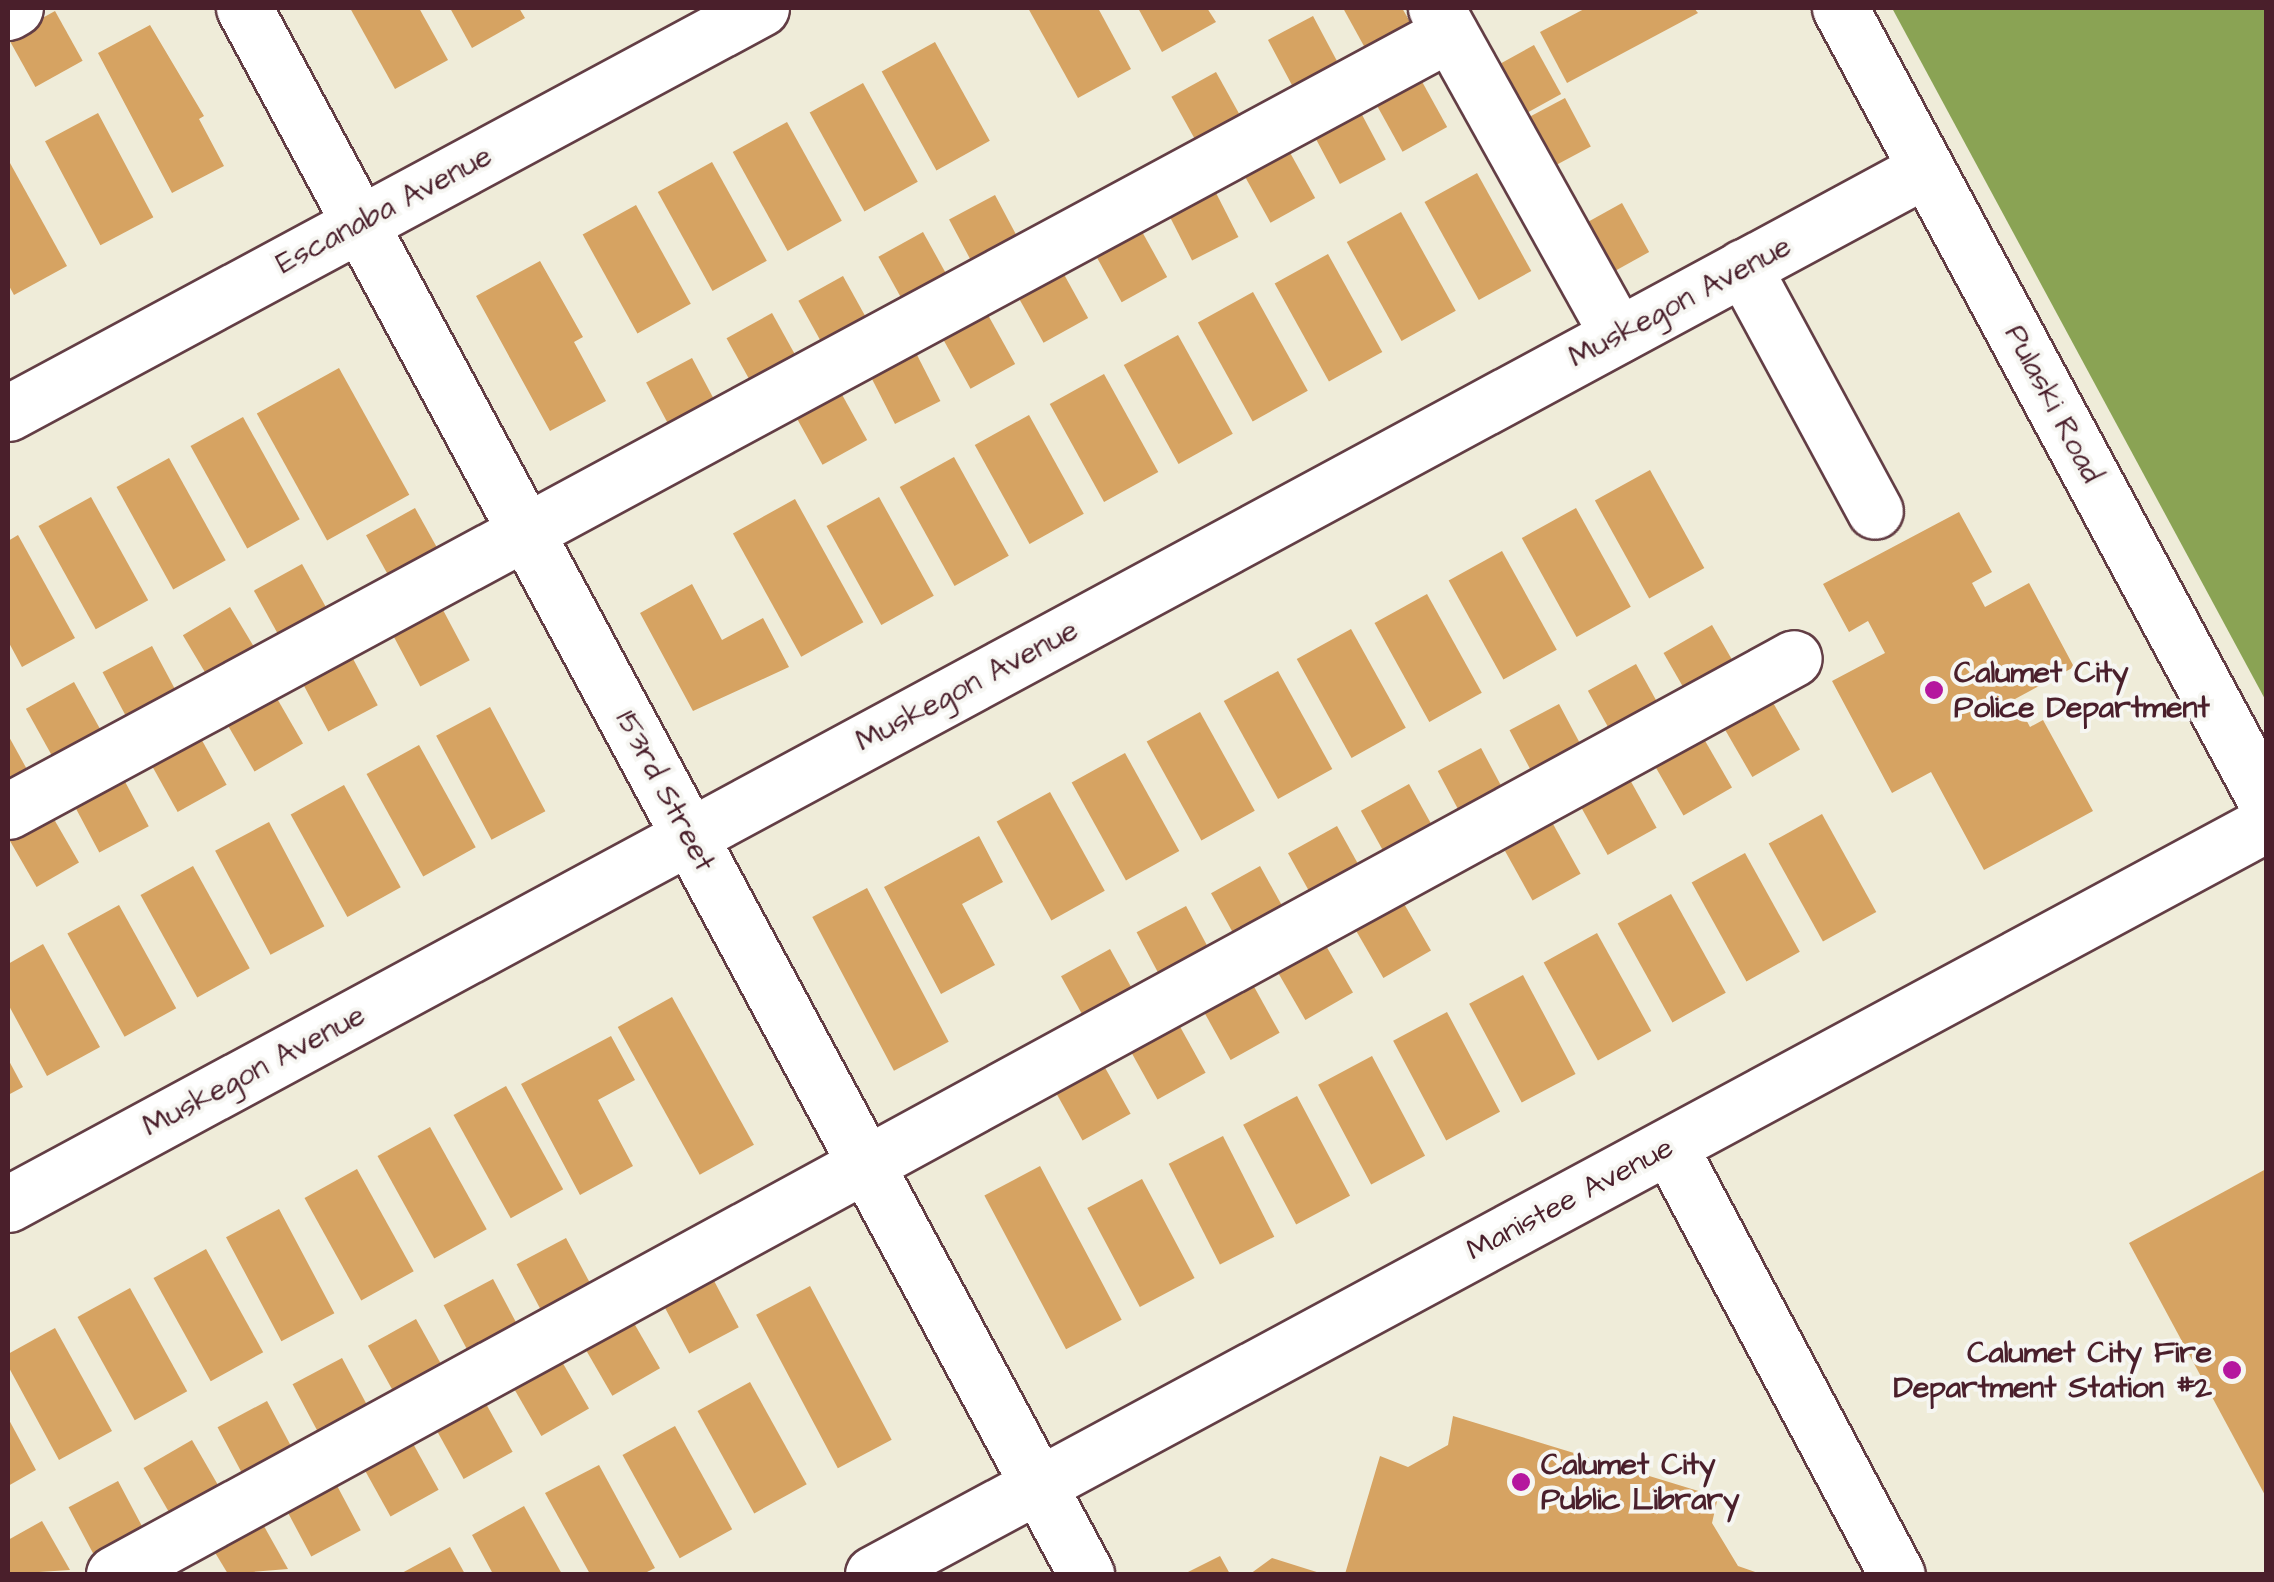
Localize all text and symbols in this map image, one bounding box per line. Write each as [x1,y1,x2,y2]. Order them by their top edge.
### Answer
street label: Escanaba Avenue [270,138,498,282]
street label: Muskegon Avenue [1563,228,1797,376]
street label: Pulaski Road [1996,319,2110,489]
street label: Muskegon Avenue [850,612,1084,760]
place label: Calumet City Police Department [1954,655,2210,726]
marker: Calumet City Police Department [1923,679,1945,701]
street label: 153rd Street [608,704,722,878]
street label: Muskegon Avenue [137,997,371,1145]
street label: Manistee Avenue [1461,1129,1679,1269]
place label: Calumet City Fire Department Station #2 [1893,1335,2212,1406]
marker: Calumet City Fire Department Station #2 [2221,1359,2243,1381]
place label: Calumet City Public Library [1541,1447,1739,1518]
marker: Calumet City Public Library [1510,1471,1532,1493]

